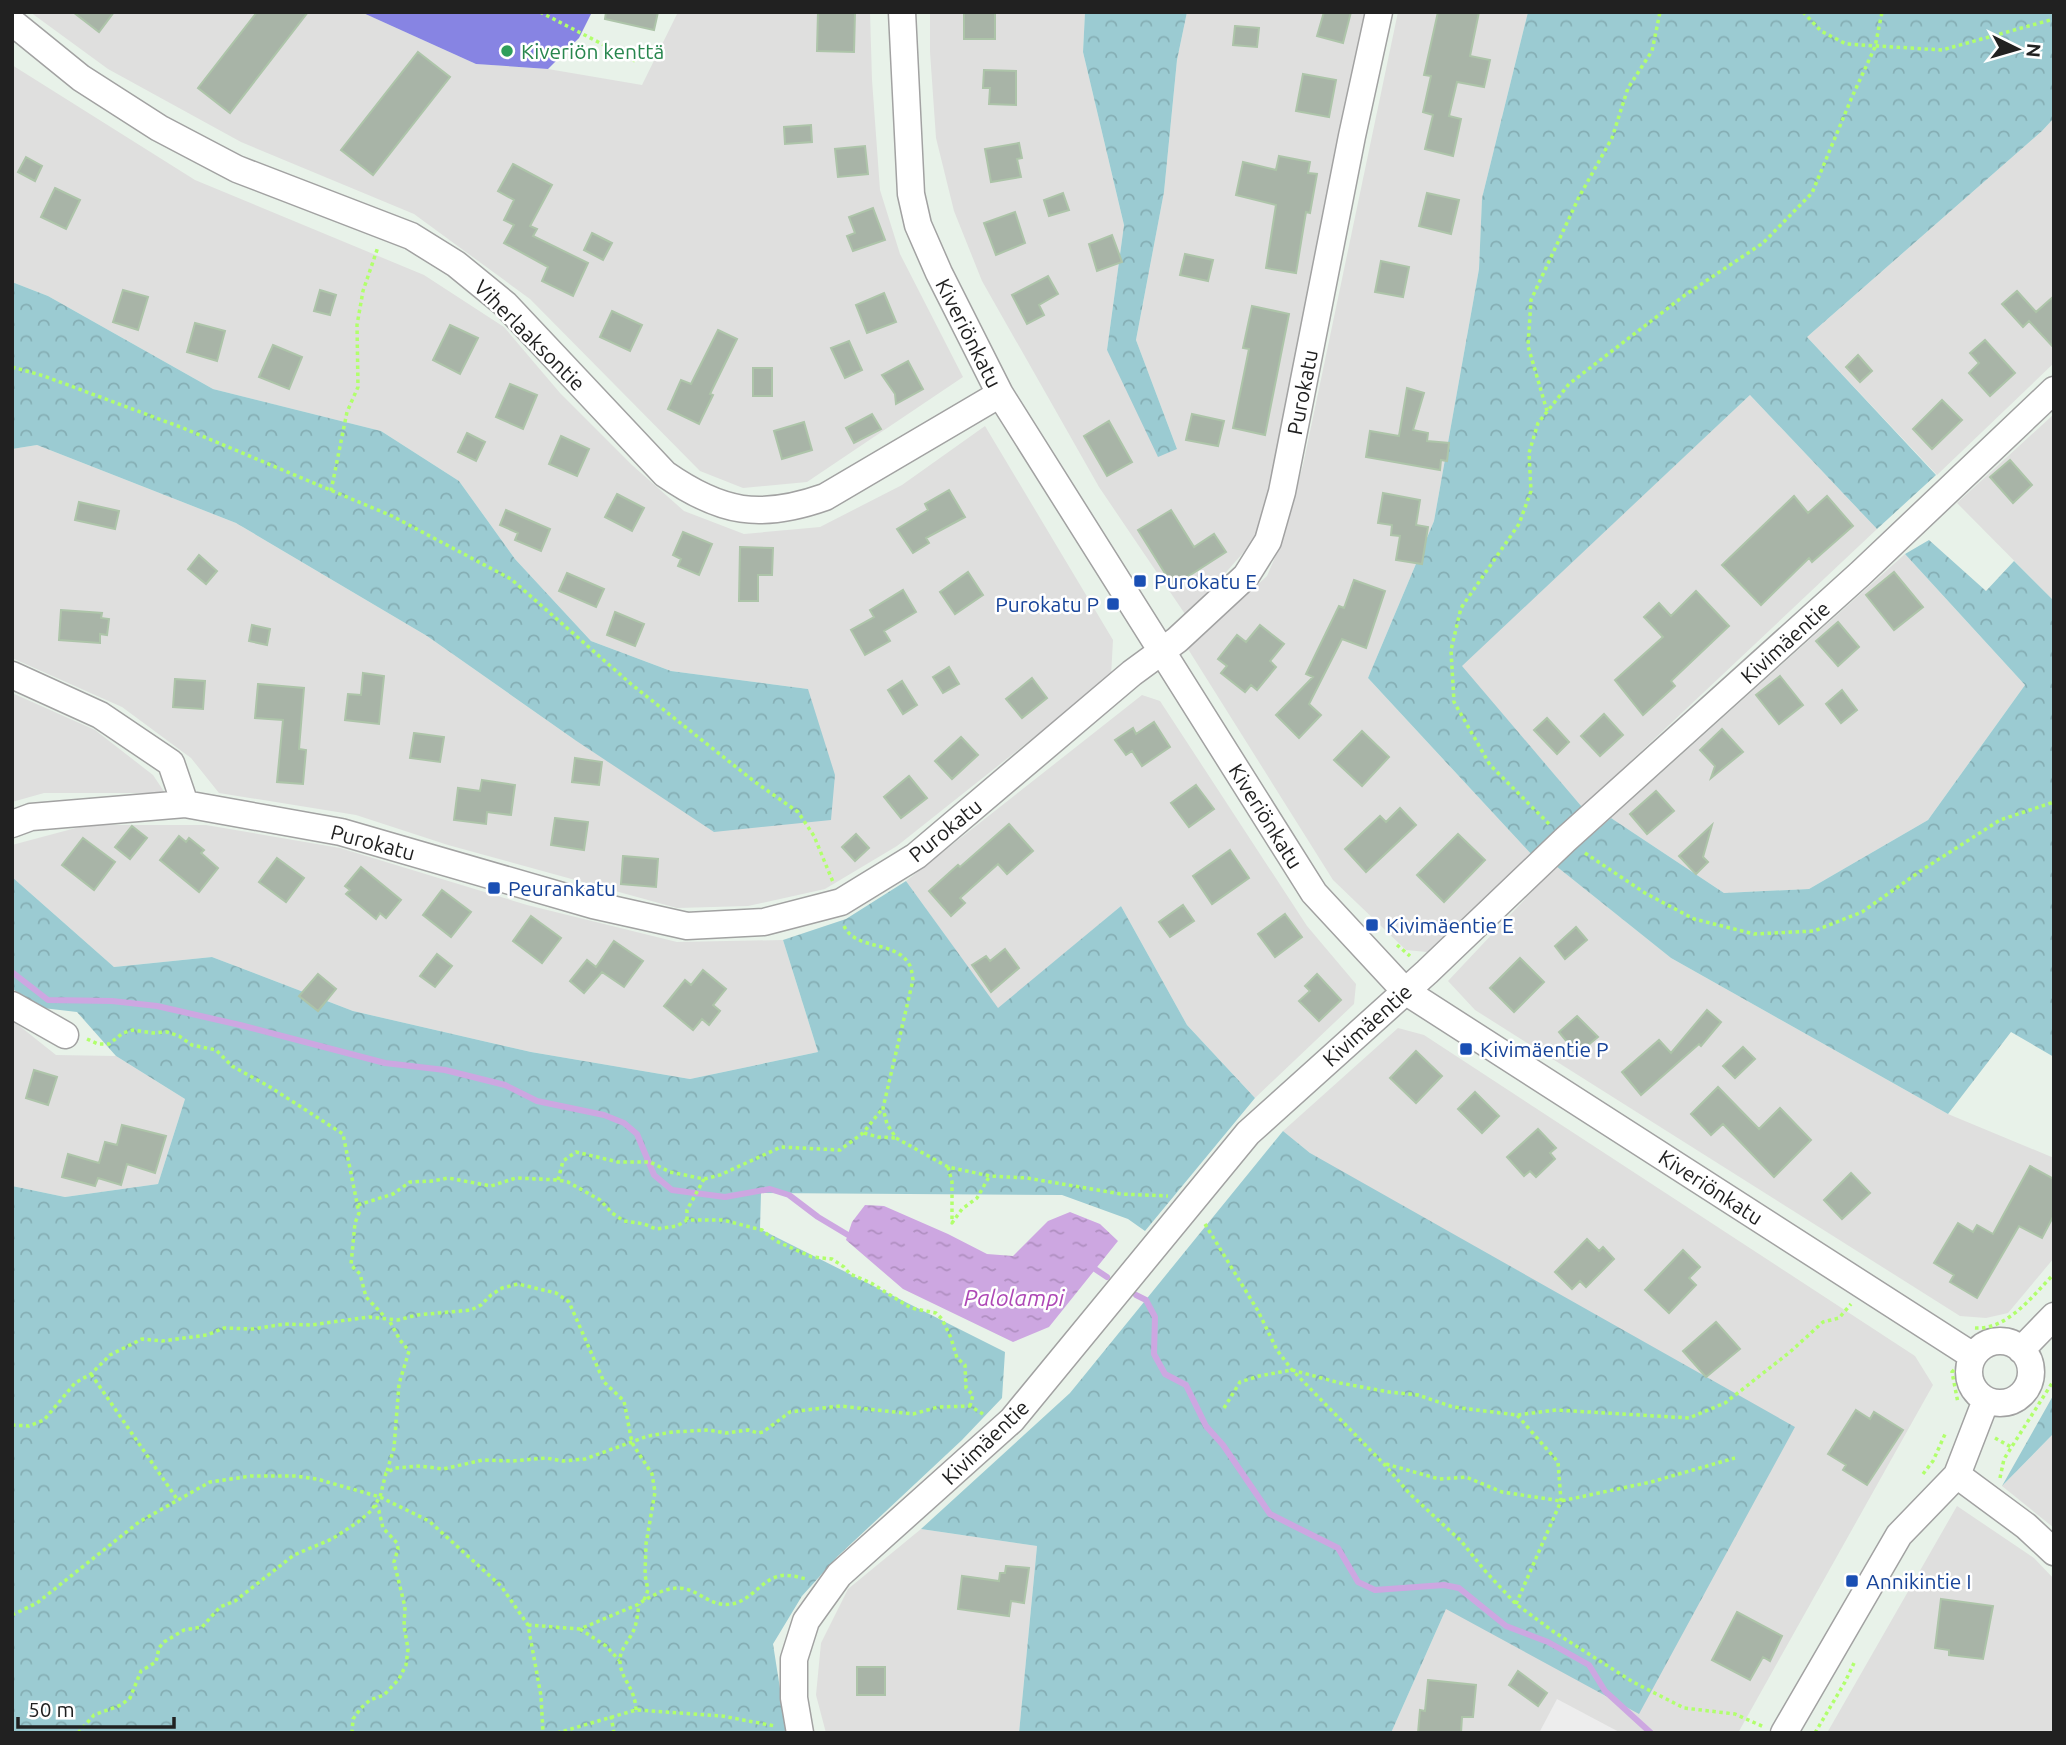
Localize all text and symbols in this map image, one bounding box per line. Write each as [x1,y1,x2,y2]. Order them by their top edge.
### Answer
north arrow [1982,14,2052,84]
place label: Kiveriön kenttä [521,39,664,63]
text: N [2022,42,2046,59]
marker: Kiveriön kenttä [499,43,515,59]
street label: Viherlaaksontie [470,275,590,395]
street label: Kiveriönkatu [931,275,1007,391]
street label: Purokatu [1282,347,1322,437]
place label: Purokatu E [1154,569,1257,593]
marker: Purokatu E [1132,573,1148,589]
place label: Purokatu P [995,592,1099,616]
marker: Purokatu P [1105,596,1121,612]
street label: Kivimäentie [1736,596,1834,688]
street label: Kiveriönkatu [1224,759,1308,873]
street label: Purokatu [904,793,986,867]
street label: Purokatu [328,819,418,865]
place label: Peurankatu [508,876,616,900]
marker: Peurankatu [486,880,502,896]
place label: Kivimäentie E [1386,913,1514,937]
marker: Kivimäentie E [1364,917,1380,933]
street label: Kivimäentie [1318,979,1416,1071]
place label: Kivimäentie P [1480,1037,1608,1061]
marker: Kivimäentie P [1458,1041,1474,1057]
street label: Kiveriönkatu [1655,1145,1767,1229]
water label: Palolampi [964,1285,1065,1310]
street label: Kivimäentie [937,1395,1033,1489]
place label: Annikintie I [1866,1569,1972,1593]
marker: Annikintie I [1844,1573,1860,1589]
scale bar [18,1686,173,1730]
text: 50 m [28,1697,75,1721]

